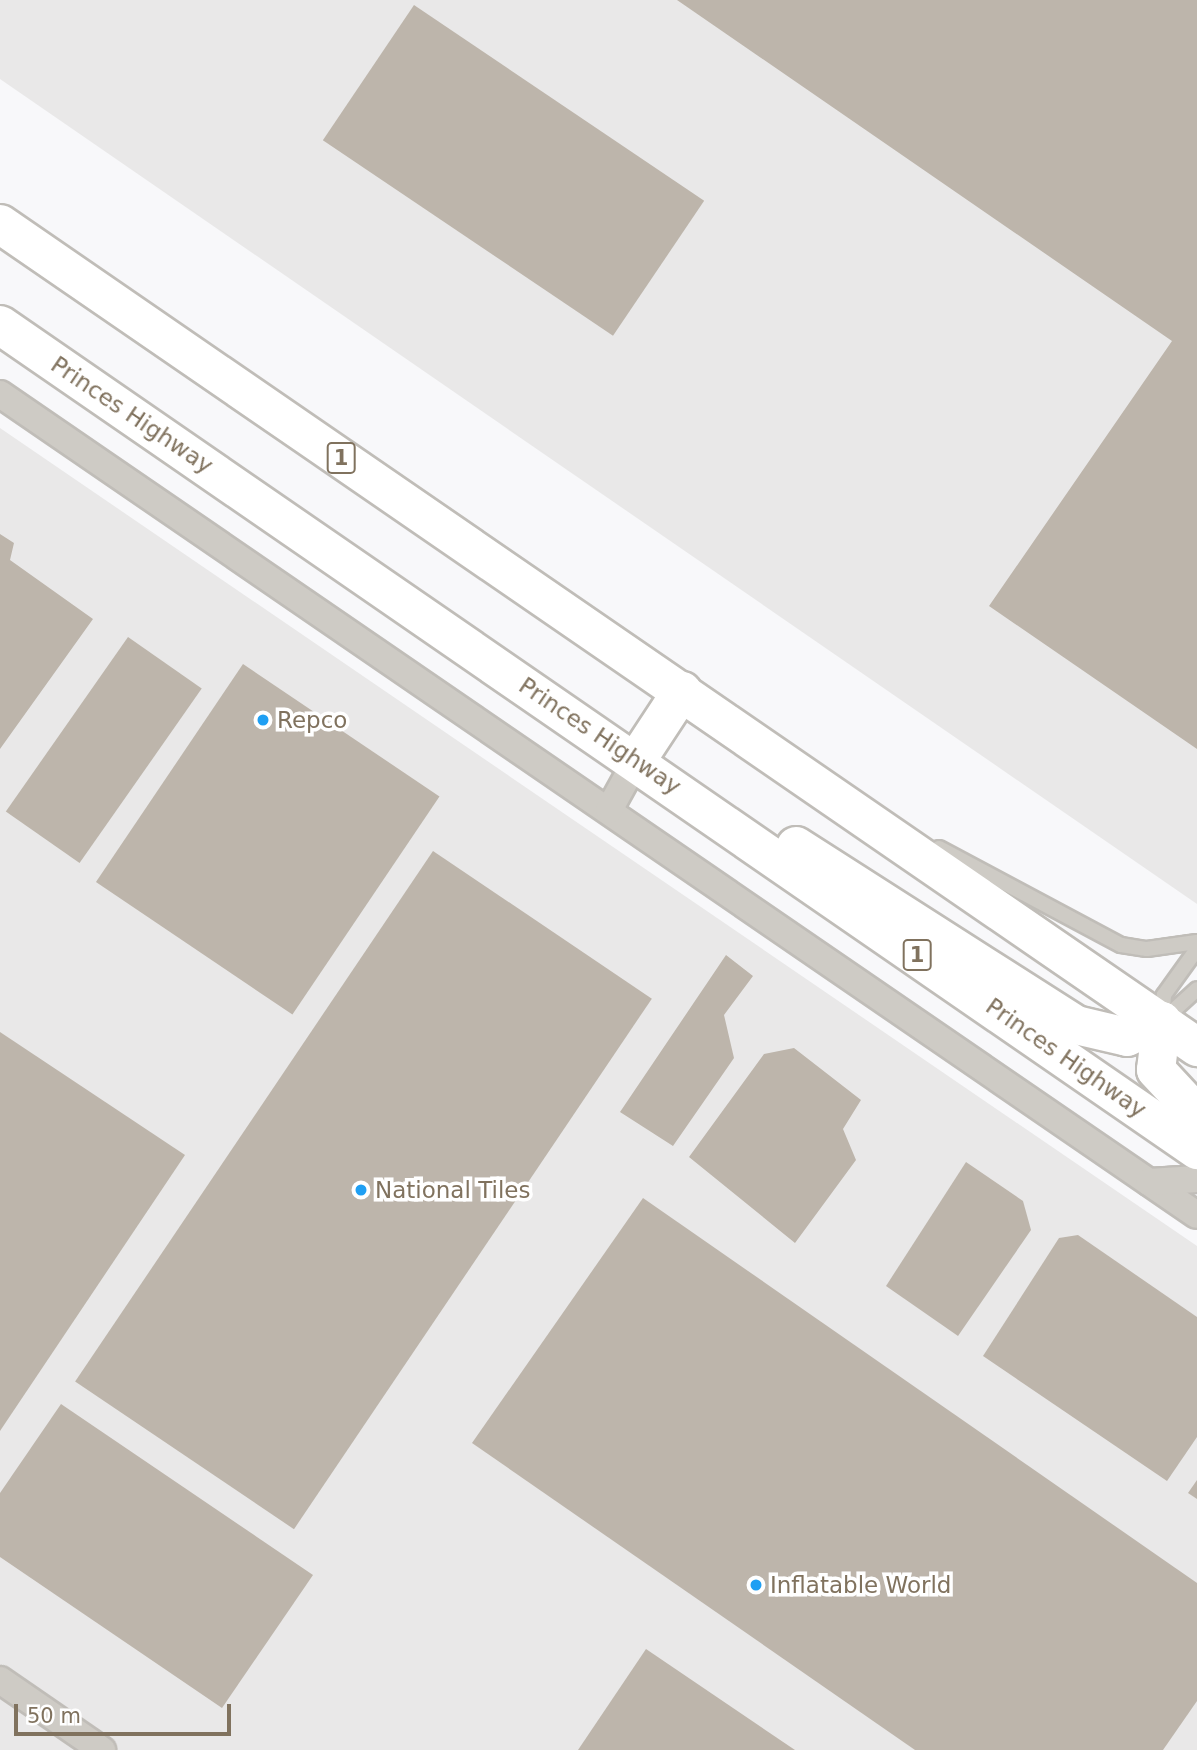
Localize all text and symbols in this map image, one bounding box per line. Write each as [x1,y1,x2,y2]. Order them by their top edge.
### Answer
street label: Princes Highway [46,351,218,479]
road number: 1 [325,440,357,476]
street label: Princes Highway [514,672,686,800]
place label: Repco [277,706,347,734]
marker: Repco [255,712,271,728]
road number: 1 [901,937,933,972]
street label: Princes Highway [981,992,1151,1124]
place label: National Tiles [375,1176,530,1204]
marker: National Tiles [353,1182,369,1198]
place label: Inflatable World [770,1571,951,1599]
marker: Inflatable World [748,1577,764,1593]
scale bar [18,1690,234,1734]
text: 50 m [27,1704,81,1728]

